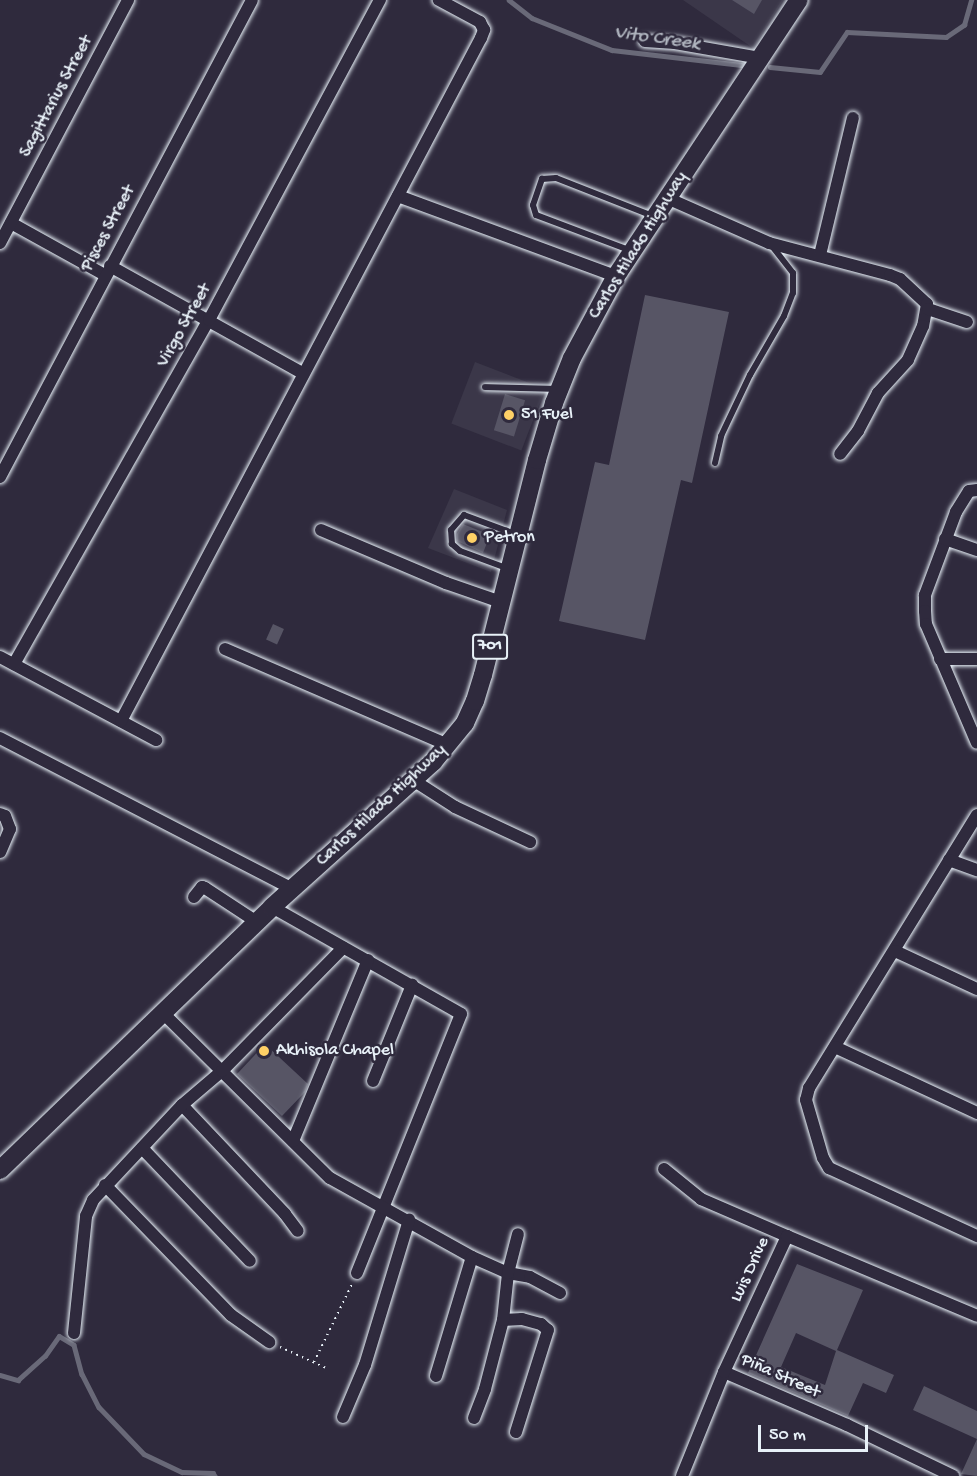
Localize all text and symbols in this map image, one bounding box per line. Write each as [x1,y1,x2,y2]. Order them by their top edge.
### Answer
water label: Vito Creek [613,21,701,57]
street label: Sagittarius Street [16,32,98,162]
street label: Carlos Hilado Highway [585,168,693,324]
street label: Pisces Street [77,182,141,276]
street label: Virgo Street [153,280,217,372]
place label: 51 Fuel [521,404,573,426]
marker: 51 Fuel [502,408,516,422]
place label: Petron [484,527,535,549]
marker: Petron [465,531,479,545]
road number: 701 [472,634,508,660]
street label: Carlos Hilado Highway [313,740,451,872]
place label: Akhisola Chapel [276,1040,394,1062]
marker: Akhisola Chapel [257,1044,271,1058]
street label: Luis Drive [727,1234,775,1306]
street label: Piña Street [737,1350,823,1404]
scale bar [761,1413,870,1451]
text: 50 m [769,1425,806,1446]

